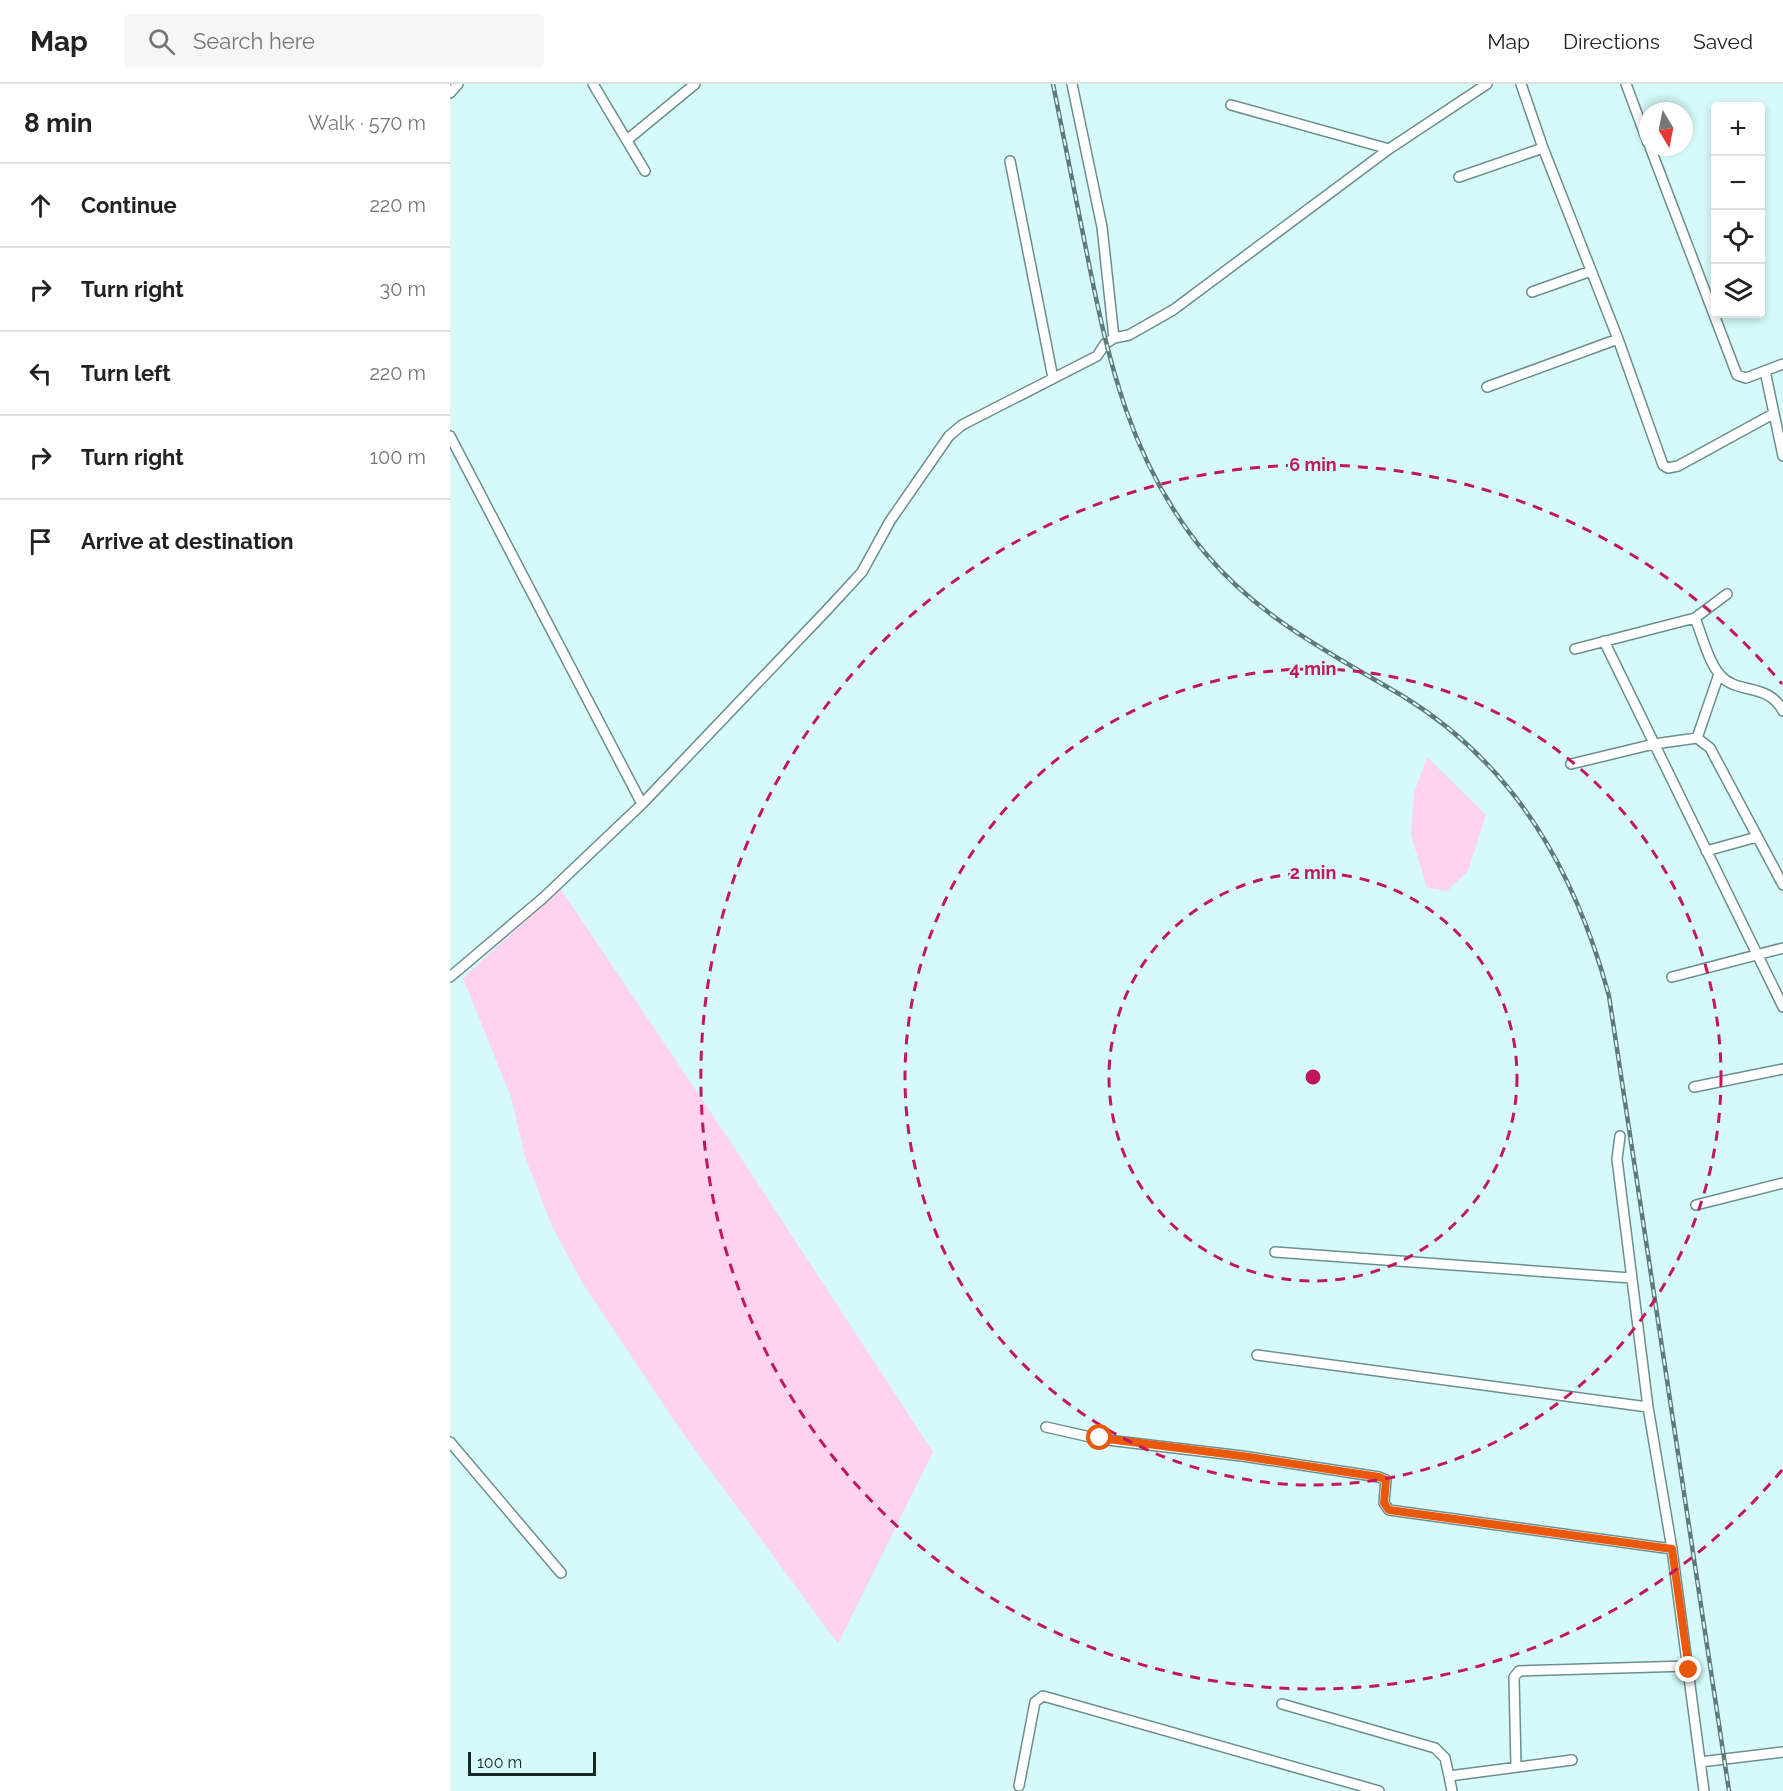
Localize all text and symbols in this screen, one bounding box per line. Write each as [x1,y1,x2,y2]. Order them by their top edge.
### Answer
search box [124,14,544,68]
text: Map [30,25,88,58]
icon: search [145,25,178,58]
text: Search here [193,28,315,54]
text: Map [1487,29,1530,54]
text: Directions [1563,29,1660,54]
text: Saved [1693,29,1753,54]
north arrow [1639,102,1693,156]
map controls [1711,102,1765,318]
button: + [1711,102,1765,156]
text: 8 min [24,108,92,138]
text: Walk · 570 m [308,111,426,135]
button: − [1711,156,1765,210]
icon: ahead [24,189,57,222]
text: Continue [81,192,177,218]
text: 220 m [369,193,426,217]
button: locate [1711,210,1765,264]
button: layers [1711,264,1765,318]
icon: right [24,273,57,306]
text: Turn right [81,276,184,302]
text: 30 m [380,277,426,301]
icon: left [24,357,57,390]
text: Turn left [81,360,171,386]
text: 220 m [369,361,426,385]
icon: right [24,441,57,474]
text: Turn right [81,444,184,470]
text: 100 m [369,445,426,469]
text: 6 min [1289,454,1337,475]
icon: arrive [24,525,57,558]
text: Arrive at destination [81,528,294,554]
text: 4 min [1290,658,1336,679]
text: 2 min [1290,862,1336,883]
centre of rings [1303,1067,1323,1087]
route start [1086,1424,1112,1450]
route end [1675,1656,1701,1682]
scale bar [468,1749,596,1776]
text: 100 m [477,1753,522,1772]

